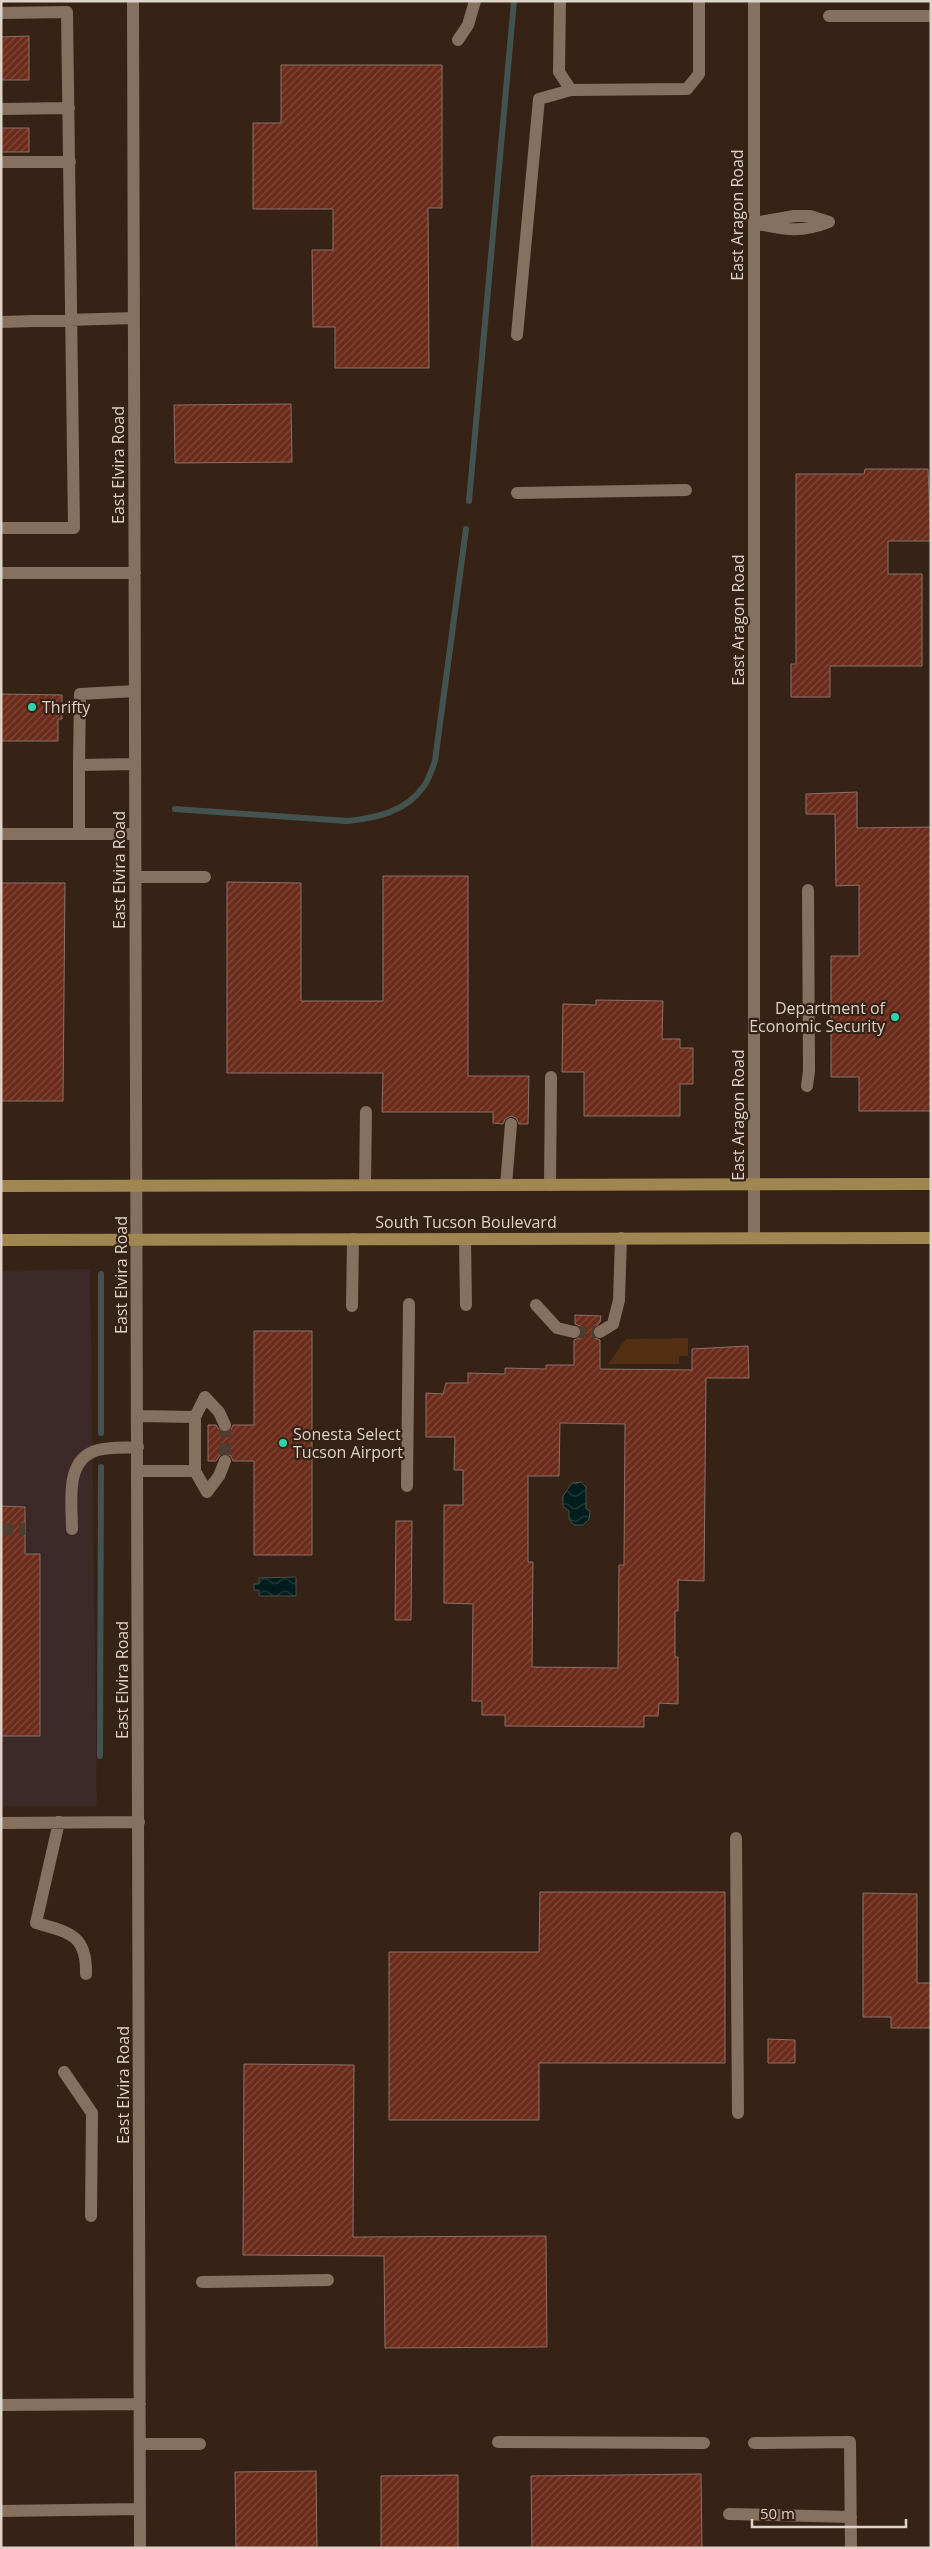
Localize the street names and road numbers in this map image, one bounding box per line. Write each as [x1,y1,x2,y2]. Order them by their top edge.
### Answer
street label: East Aragon Road [726,149,748,281]
street label: East Elvira Road [107,406,129,524]
street label: East Aragon Road [727,554,749,686]
street label: East Elvira Road [108,811,130,929]
street label: East Aragon Road [727,1049,749,1181]
street label: South Tucson Boulevard [375,1211,557,1233]
street label: East Elvira Road [110,1216,132,1334]
street label: East Elvira Road [111,1621,133,1739]
street label: East Elvira Road [112,2026,134,2144]

